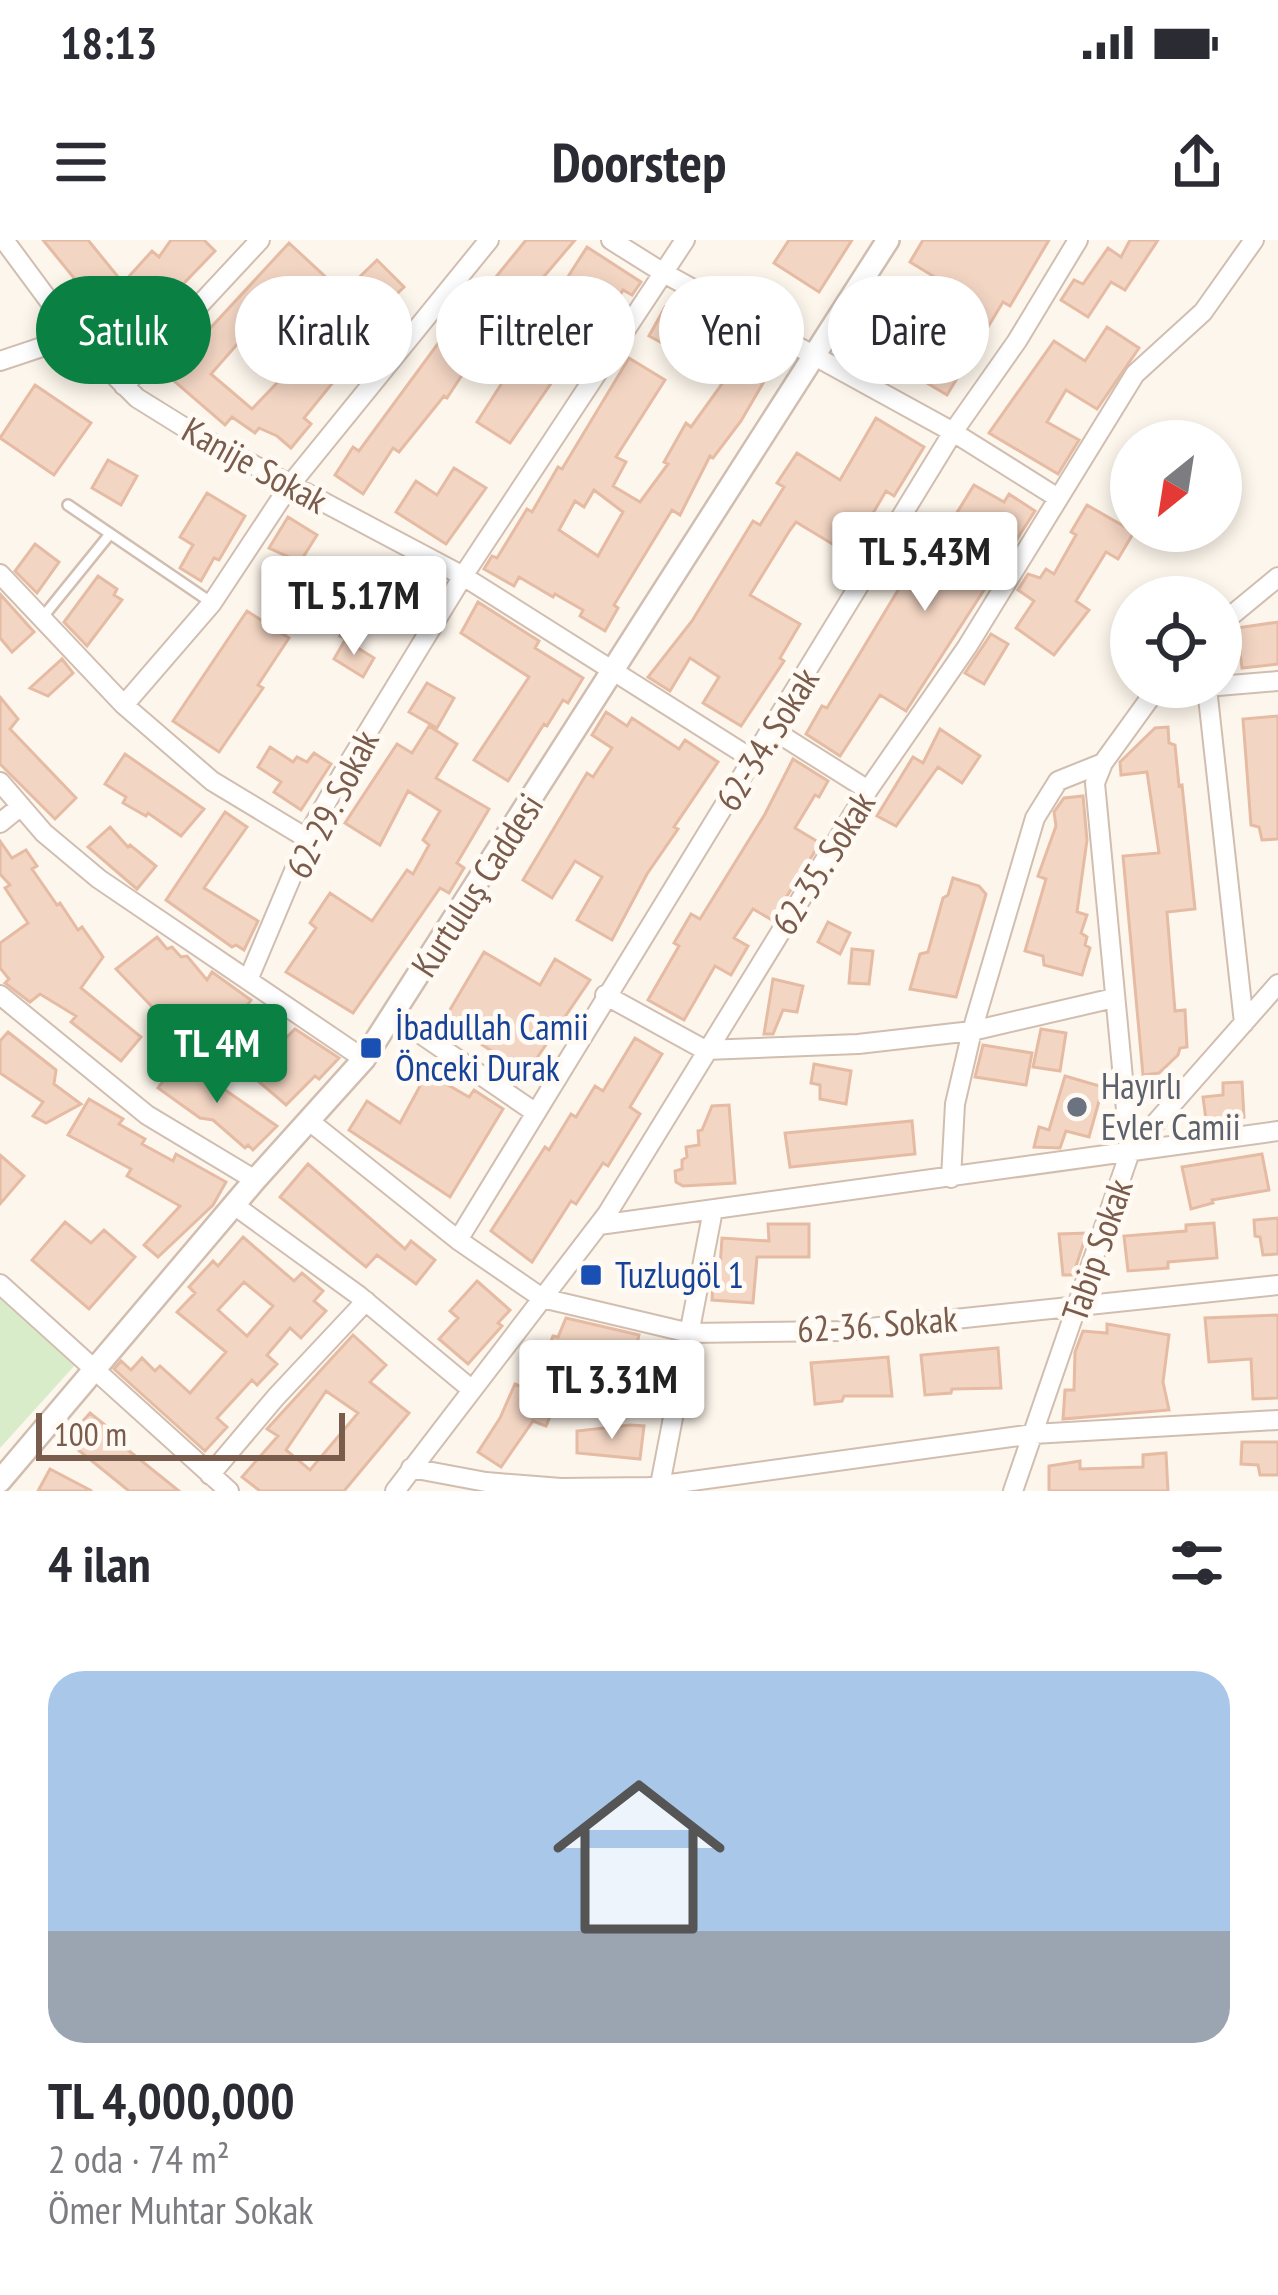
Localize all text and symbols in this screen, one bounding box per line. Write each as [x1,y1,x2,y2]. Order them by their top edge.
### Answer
text: 18:13 [60,13,157,71]
text: Doorstep [552,127,726,197]
icon: menu [48,129,114,195]
icon: share [1164,129,1230,195]
chip: Satılık [36,276,211,384]
chip: Kiralık [235,276,412,384]
chip: Filtreler [436,276,635,384]
chip: Yeni [659,276,804,384]
chip: Daire [828,276,989,384]
street label: Kanije Sokak [175,406,336,524]
north arrow [1110,420,1242,552]
map controls [1110,420,1242,708]
pin: TL 5.43M [801,512,1049,614]
text: TL 5.43M [859,525,991,576]
pin: TL 5.17M [230,556,478,658]
text: TL 5.17M [288,569,420,620]
button: locate [1110,576,1242,708]
street label: 62-34. Sokak [704,658,829,819]
street label: 62-29. Sokak [274,722,389,886]
street label: 62-35. Sokak [760,782,885,943]
street label: Kurtuluş Caddesi [400,784,553,985]
place label: İbadullah Camii Önceki Durak [395,1003,589,1091]
pin: TL 4M [133,1004,301,1106]
text: TL 4M [174,1017,260,1068]
marker: İbadullah Camii Önceki Durak [358,1035,384,1061]
place label: Hayırlı Evler Camii [1101,1062,1241,1150]
marker: Hayırlı Evler Camii [1064,1094,1090,1120]
street label: Tabip Sokak [1050,1172,1143,1327]
place label: Tuzlugöl 1 [615,1251,744,1298]
marker: Tuzlugöl 1 [578,1262,604,1288]
street label: 62-36. Sokak [795,1294,959,1353]
pin: TL 3.31M [488,1340,736,1442]
text: TL 3.31M [546,1353,678,1404]
scale bar [36,1407,345,1460]
text: 100 m [54,1412,127,1455]
text: 4 ilan [48,1530,151,1596]
icon: filters [1164,1530,1230,1596]
icon: home [531,1749,747,1965]
text: TL 4,000,000 [48,2067,295,2133]
text: 2 oda · 74 m² [48,2133,230,2184]
text: Ömer Muhtar Sokak [48,2184,313,2235]

